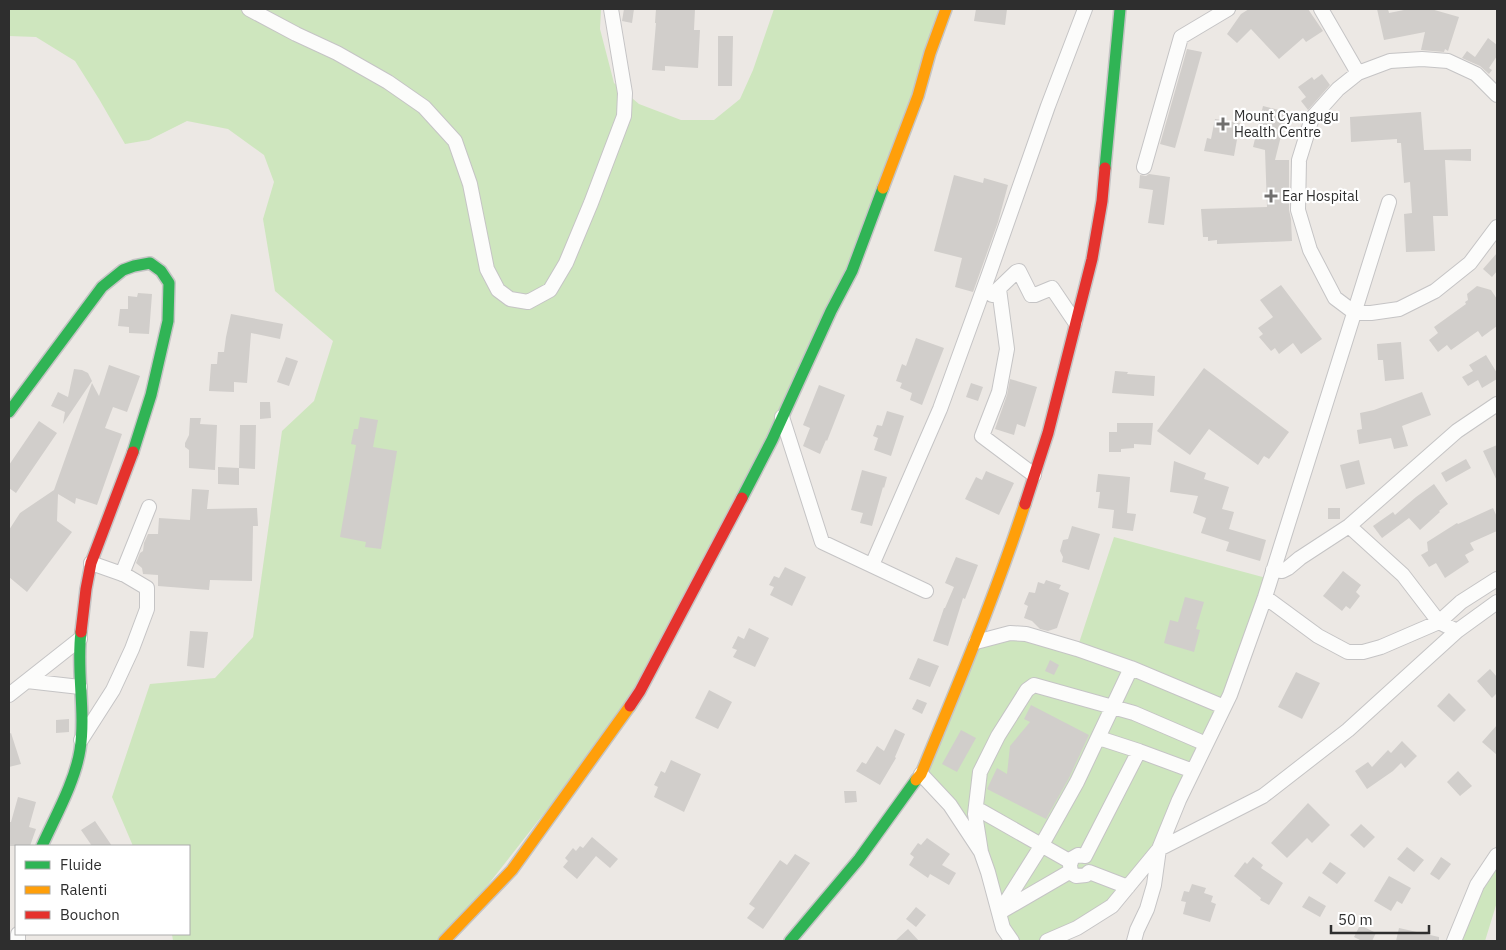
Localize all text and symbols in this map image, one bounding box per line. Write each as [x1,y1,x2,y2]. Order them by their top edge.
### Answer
place label: Mount Cyangugu Health Centre [1234,107,1339,141]
marker: Mount Cyangugu Health Centre [1216,117,1230,131]
place label: Ear Hospital [1282,187,1359,205]
marker: Ear Hospital [1264,189,1278,203]
legend [15,845,190,935]
text: Fluide [60,855,102,874]
text: Ralenti [60,880,107,899]
scale bar [1331,902,1428,934]
text: Bouchon [60,905,120,924]
text: 50 m [1338,910,1373,929]

